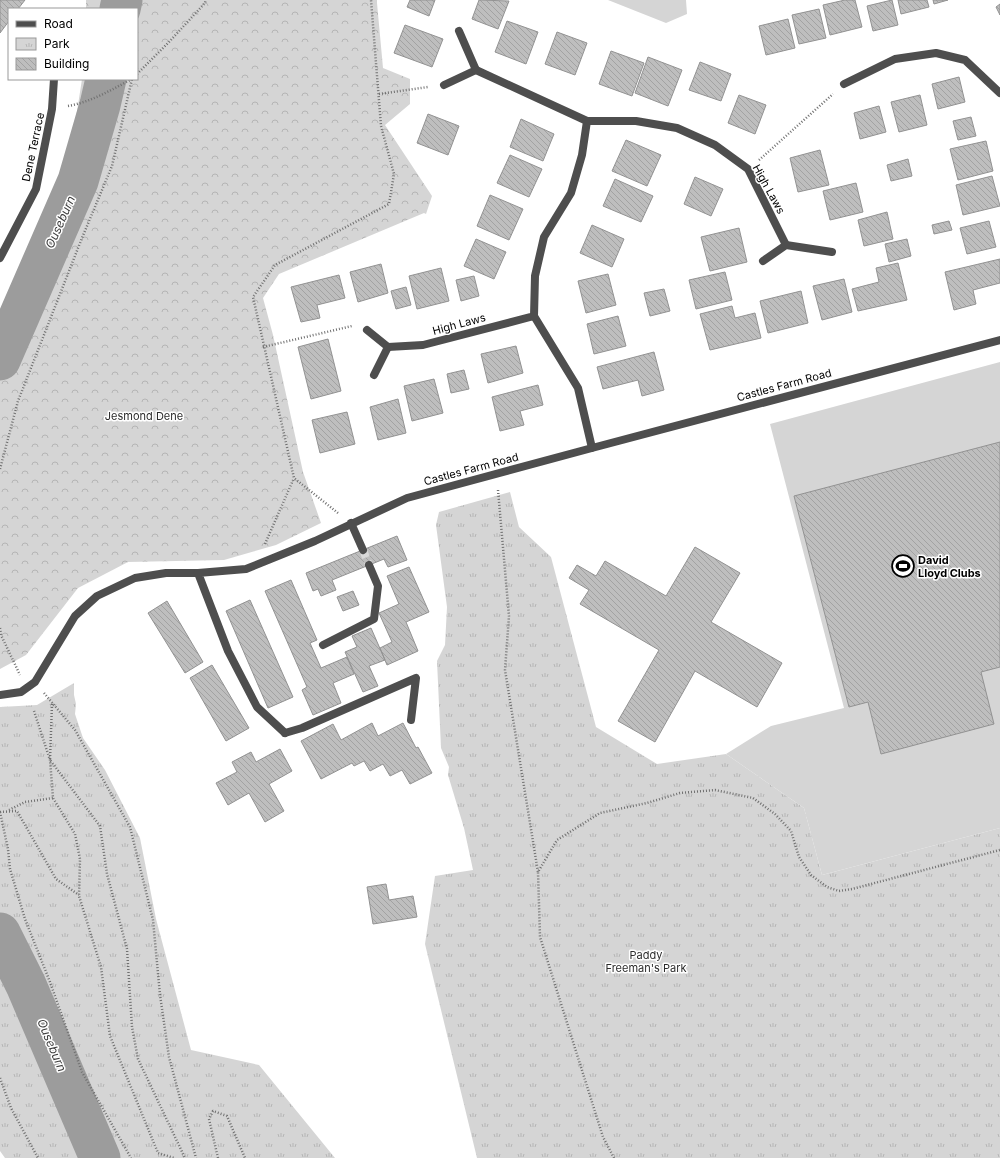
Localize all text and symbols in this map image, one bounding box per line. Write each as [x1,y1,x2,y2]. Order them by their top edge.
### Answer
legend [8,8,138,80]
text: Road [44,16,73,31]
text: Park [44,36,70,51]
text: Building [44,56,89,71]
street label: Dene Terrace [19,111,47,183]
street label: High Laws [750,162,788,216]
water label: Ouseburn [42,193,78,251]
street label: High Laws [431,310,487,338]
street label: Castles Farm Road [735,366,833,404]
park label: Jesmond Dene [105,409,183,423]
street label: Castles Farm Road [422,450,520,488]
sports icon: David Lloyd Clubs [890,553,916,579]
place label: David Lloyd Clubs [918,553,981,580]
park label: Paddy Freeman's Park [605,948,687,975]
water label: Ouseburn [34,1016,70,1074]

